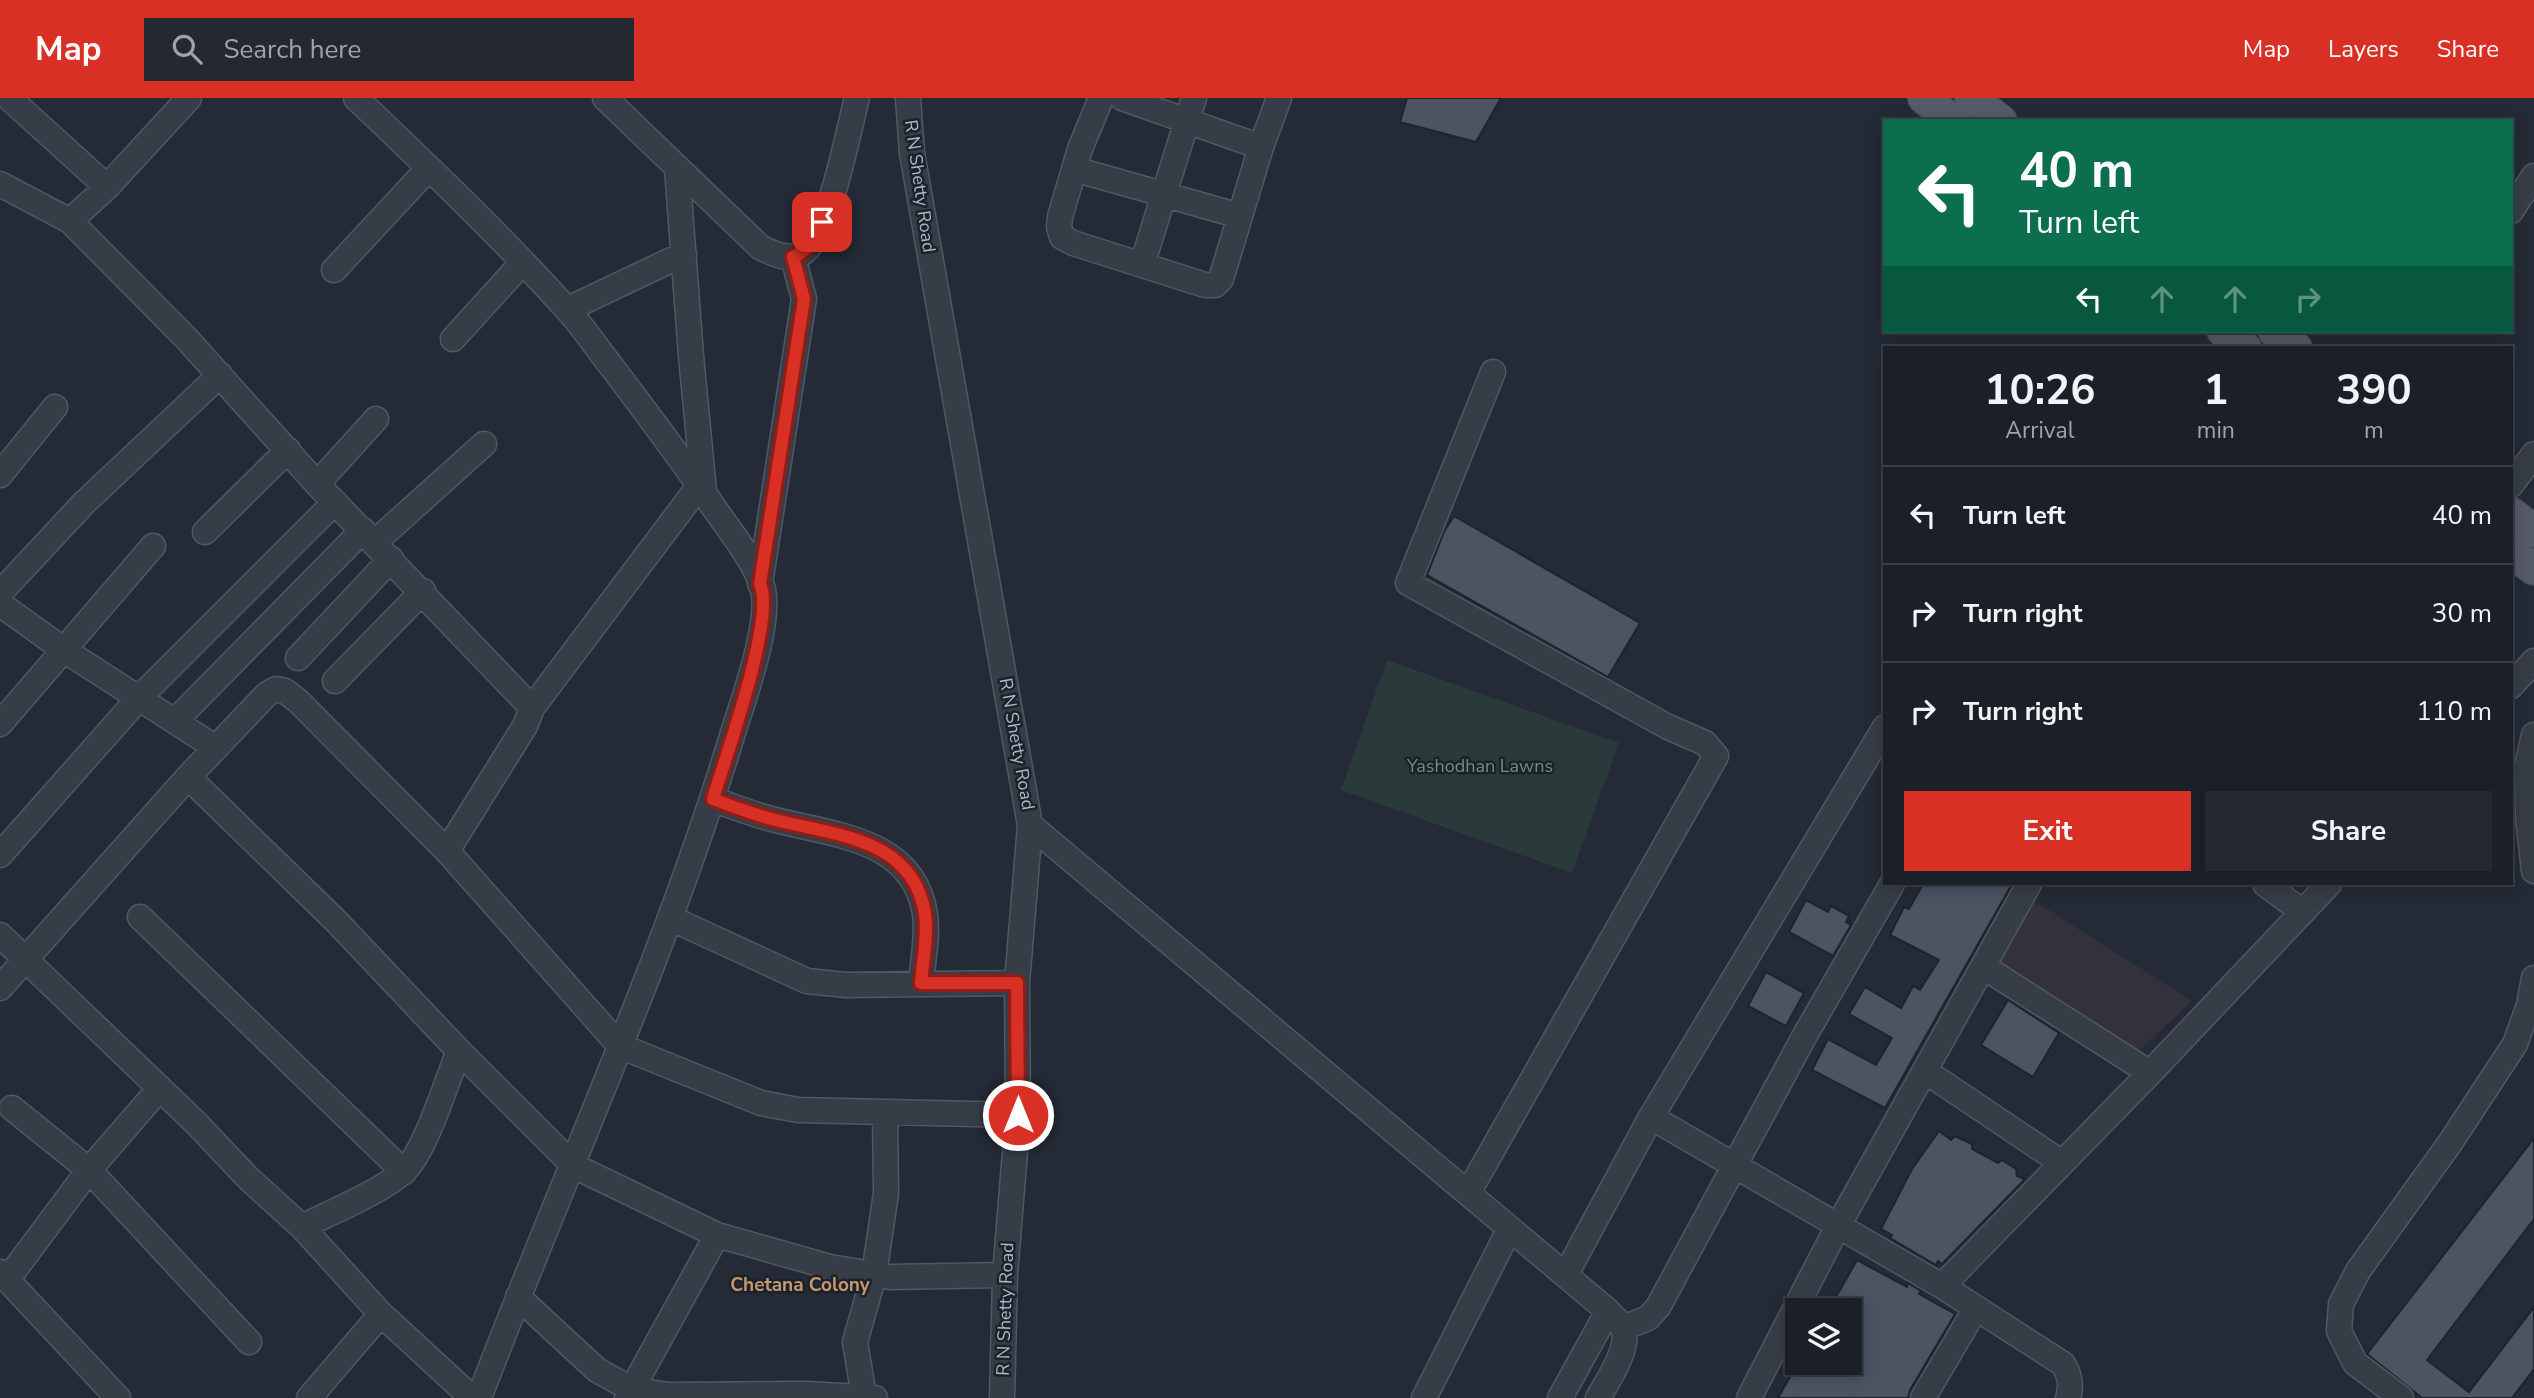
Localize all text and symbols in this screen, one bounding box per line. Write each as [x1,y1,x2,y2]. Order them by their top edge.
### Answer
search box [144,18,634,81]
text: Map [35,27,102,72]
icon: search [168,30,206,68]
text: Search here [224,32,361,67]
text: Map [2243,33,2290,65]
text: Layers [2328,33,2399,65]
text: Share [2437,33,2499,65]
street label: R N Shetty Road [899,118,941,254]
text: 40 m [2019,137,2134,204]
icon: left [1904,147,1995,238]
pin [792,192,852,252]
text: Turn left [2019,201,2139,244]
icon: arrive [803,203,841,241]
icon: left [2070,280,2108,318]
icon: ahead [2143,280,2181,318]
icon: ahead [2216,280,2254,318]
icon: right [2289,280,2327,318]
text: 10:26 [1984,362,2095,419]
text: 1 [2203,362,2228,419]
text: 390 [2336,362,2412,419]
text: Arrival [2005,415,2074,446]
text: min [2197,415,2235,446]
text: m [2364,415,2384,446]
icon: left [1904,496,1942,534]
text: Turn left [1963,498,2066,533]
text: 40 m [2432,498,2492,533]
icon: right [1904,594,1942,632]
text: Turn right [1963,596,2082,631]
text: 30 m [2432,596,2492,631]
street label: R N Shetty Road [994,676,1040,812]
icon: right [1904,692,1942,730]
text: Turn right [1963,694,2082,729]
text: 110 m [2416,694,2492,729]
park label: Yashodhan Lawns [1406,754,1553,778]
button: Exit [1904,791,2191,871]
button: Share [2205,791,2492,871]
position arrow [981,1078,1055,1152]
street label: R N Shetty Road [991,1242,1019,1376]
district label: Chetana Colony [730,1272,871,1298]
map controls [1785,1298,1862,1375]
button: layers [1785,1298,1862,1375]

